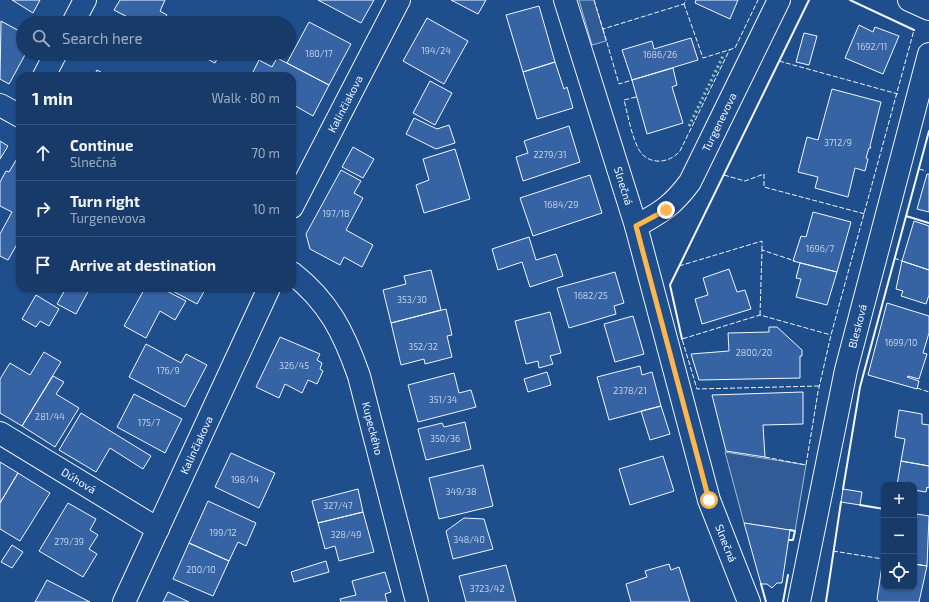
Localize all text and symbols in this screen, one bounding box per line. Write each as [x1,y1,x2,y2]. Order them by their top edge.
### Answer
search box [16,16,296,60]
icon: search [30,27,52,49]
text: Search here [62,29,143,47]
house number: 1692/11 [857,41,887,52]
house number: 194/24 [421,45,451,56]
house number: 180/17 [305,48,333,59]
house number: 1686/26 [643,49,677,60]
street label: Kalinčiakova [325,73,365,135]
text: 1 min [32,88,73,108]
text: Walk · 80 m [211,90,280,106]
street label: Turgenevova [699,90,739,154]
text: Continue [70,136,133,154]
house number: 3712/9 [824,137,852,148]
icon: ahead [32,142,54,164]
text: 70 m [251,145,280,161]
house number: 2279/31 [533,149,567,160]
text: Slnečná [70,154,117,170]
street label: Slnečná [612,165,636,207]
text: Turn right [70,192,140,210]
icon: right [32,198,54,220]
house number: 1684/29 [544,199,578,210]
text: 10 m [253,201,280,217]
route end [657,201,675,219]
house number: 197/18 [322,208,350,219]
text: Turgenevova [70,210,146,226]
house number: 1696/7 [806,243,835,254]
icon: arrive [32,254,54,276]
text: Arrive at destination [70,256,216,274]
house number: 1682/25 [574,290,608,301]
house number: 353/30 [397,294,427,305]
street label: Blesková [845,303,869,350]
house number: 1699/10 [885,337,917,348]
house number: 352/32 [408,341,438,352]
house number: 2800/20 [736,347,772,358]
house number: 326/45 [279,360,309,371]
house number: 176/9 [156,365,180,376]
house number: 2378/21 [613,385,647,396]
house number: 351/34 [429,394,458,405]
street label: Kupeckého [360,400,386,456]
house number: 281/44 [35,411,65,422]
street label: Kalinčiakova [177,414,215,476]
house number: 175/7 [138,417,161,428]
house number: 350/36 [430,433,460,444]
street label: Dúhová [59,465,99,496]
house number: 198/14 [231,474,259,485]
map controls [881,482,917,590]
button: + [881,482,917,518]
house number: 349/38 [446,486,476,497]
route start [700,491,718,509]
house number: 327/47 [323,500,353,511]
button: − [881,518,917,554]
street label: Slnečná [713,522,740,564]
house number: 199/12 [209,527,237,538]
house number: 328/49 [331,529,361,540]
house number: 348/40 [453,534,485,545]
house number: 279/39 [54,536,84,547]
button: locate [881,554,917,590]
house number: 200/10 [186,564,216,575]
house number: 3723/42 [470,583,504,594]

